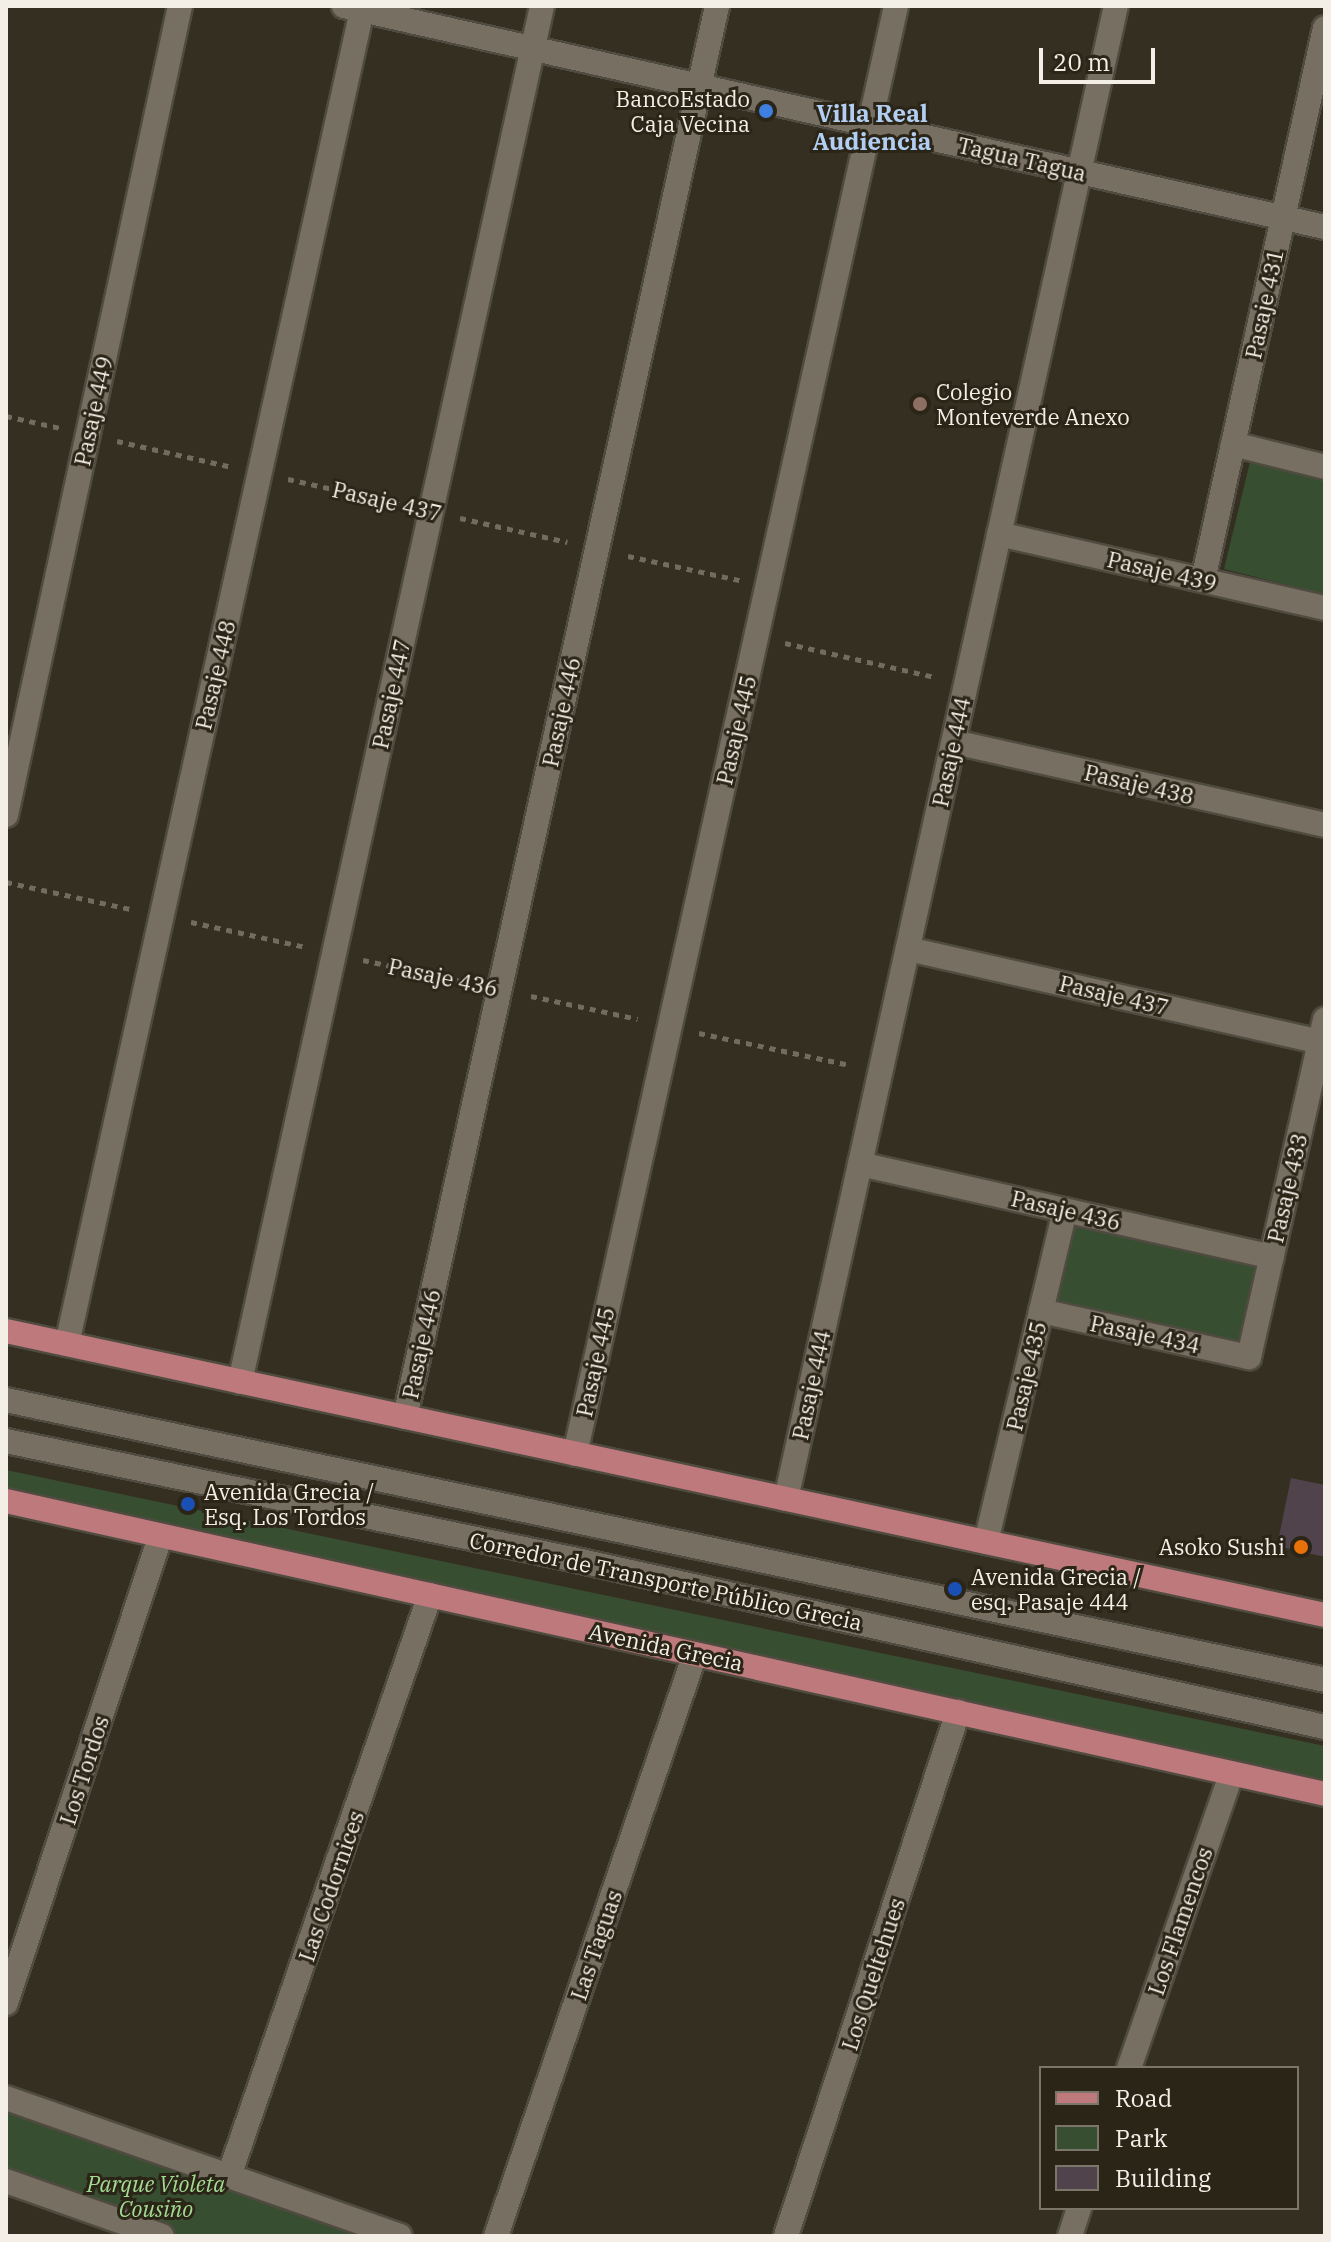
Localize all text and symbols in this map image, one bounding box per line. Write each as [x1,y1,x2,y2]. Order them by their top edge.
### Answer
scale bar [1043,32,1159,82]
text: 20 m [1053,46,1110,78]
place label: BancoEstado Caja Vecina [615,85,750,136]
district label: Villa Real Audiencia [812,100,932,156]
marker: BancoEstado Caja Vecina [757,102,775,120]
street label: Tagua Tagua [955,131,1089,187]
street label: Pasaje 431 [1240,247,1288,361]
street label: Pasaje 449 [69,354,117,468]
place label: Colegio Monteverde Anexo [936,378,1130,430]
marker: Colegio Monteverde Anexo [911,395,929,413]
street label: Pasaje 437 [330,476,444,526]
street label: Pasaje 439 [1105,546,1219,596]
street label: Pasaje 448 [190,618,240,732]
street label: Pasaje 447 [367,637,415,751]
street label: Pasaje 446 [537,655,585,769]
street label: Pasaje 445 [711,673,761,787]
street label: Pasaje 444 [927,695,975,809]
street label: Pasaje 438 [1082,759,1196,809]
street label: Pasaje 436 [386,953,500,1001]
street label: Pasaje 437 [1057,970,1171,1020]
street label: Pasaje 433 [1262,1131,1312,1245]
street label: Pasaje 436 [1009,1185,1123,1235]
street label: Pasaje 446 [397,1287,445,1401]
street label: Pasaje 445 [571,1305,619,1419]
street label: Pasaje 434 [1088,1310,1202,1358]
street label: Pasaje 435 [1001,1319,1051,1433]
street label: Pasaje 444 [787,1328,835,1442]
place label: Avenida Grecia / Esq. Los Tordos [204,1478,374,1530]
marker: Avenida Grecia / Esq. Los Tordos [179,1495,197,1513]
street label: Corredor de Transporte Público Grecia [467,1526,865,1636]
place label: Asoko Sushi [1159,1534,1285,1560]
marker: Asoko Sushi [1292,1538,1310,1556]
place label: Avenida Grecia / esq. Pasaje 444 [971,1563,1141,1614]
marker: Avenida Grecia / esq. Pasaje 444 [946,1580,964,1598]
street label: Avenida Grecia [586,1618,746,1676]
street label: Los Tordos [54,1712,114,1828]
street label: Las Codornices [293,1807,369,1965]
street label: Los Flamencos [1142,1844,1218,1998]
street label: Las Taguas [565,1887,627,2003]
street label: Los Queltehues [836,1895,910,2053]
legend [1039,2066,1299,2210]
text: Road [1115,2082,1172,2114]
text: Park [1115,2122,1167,2154]
text: Building [1115,2162,1211,2194]
park label: Parque Violeta Cousiño [87,2170,225,2222]

